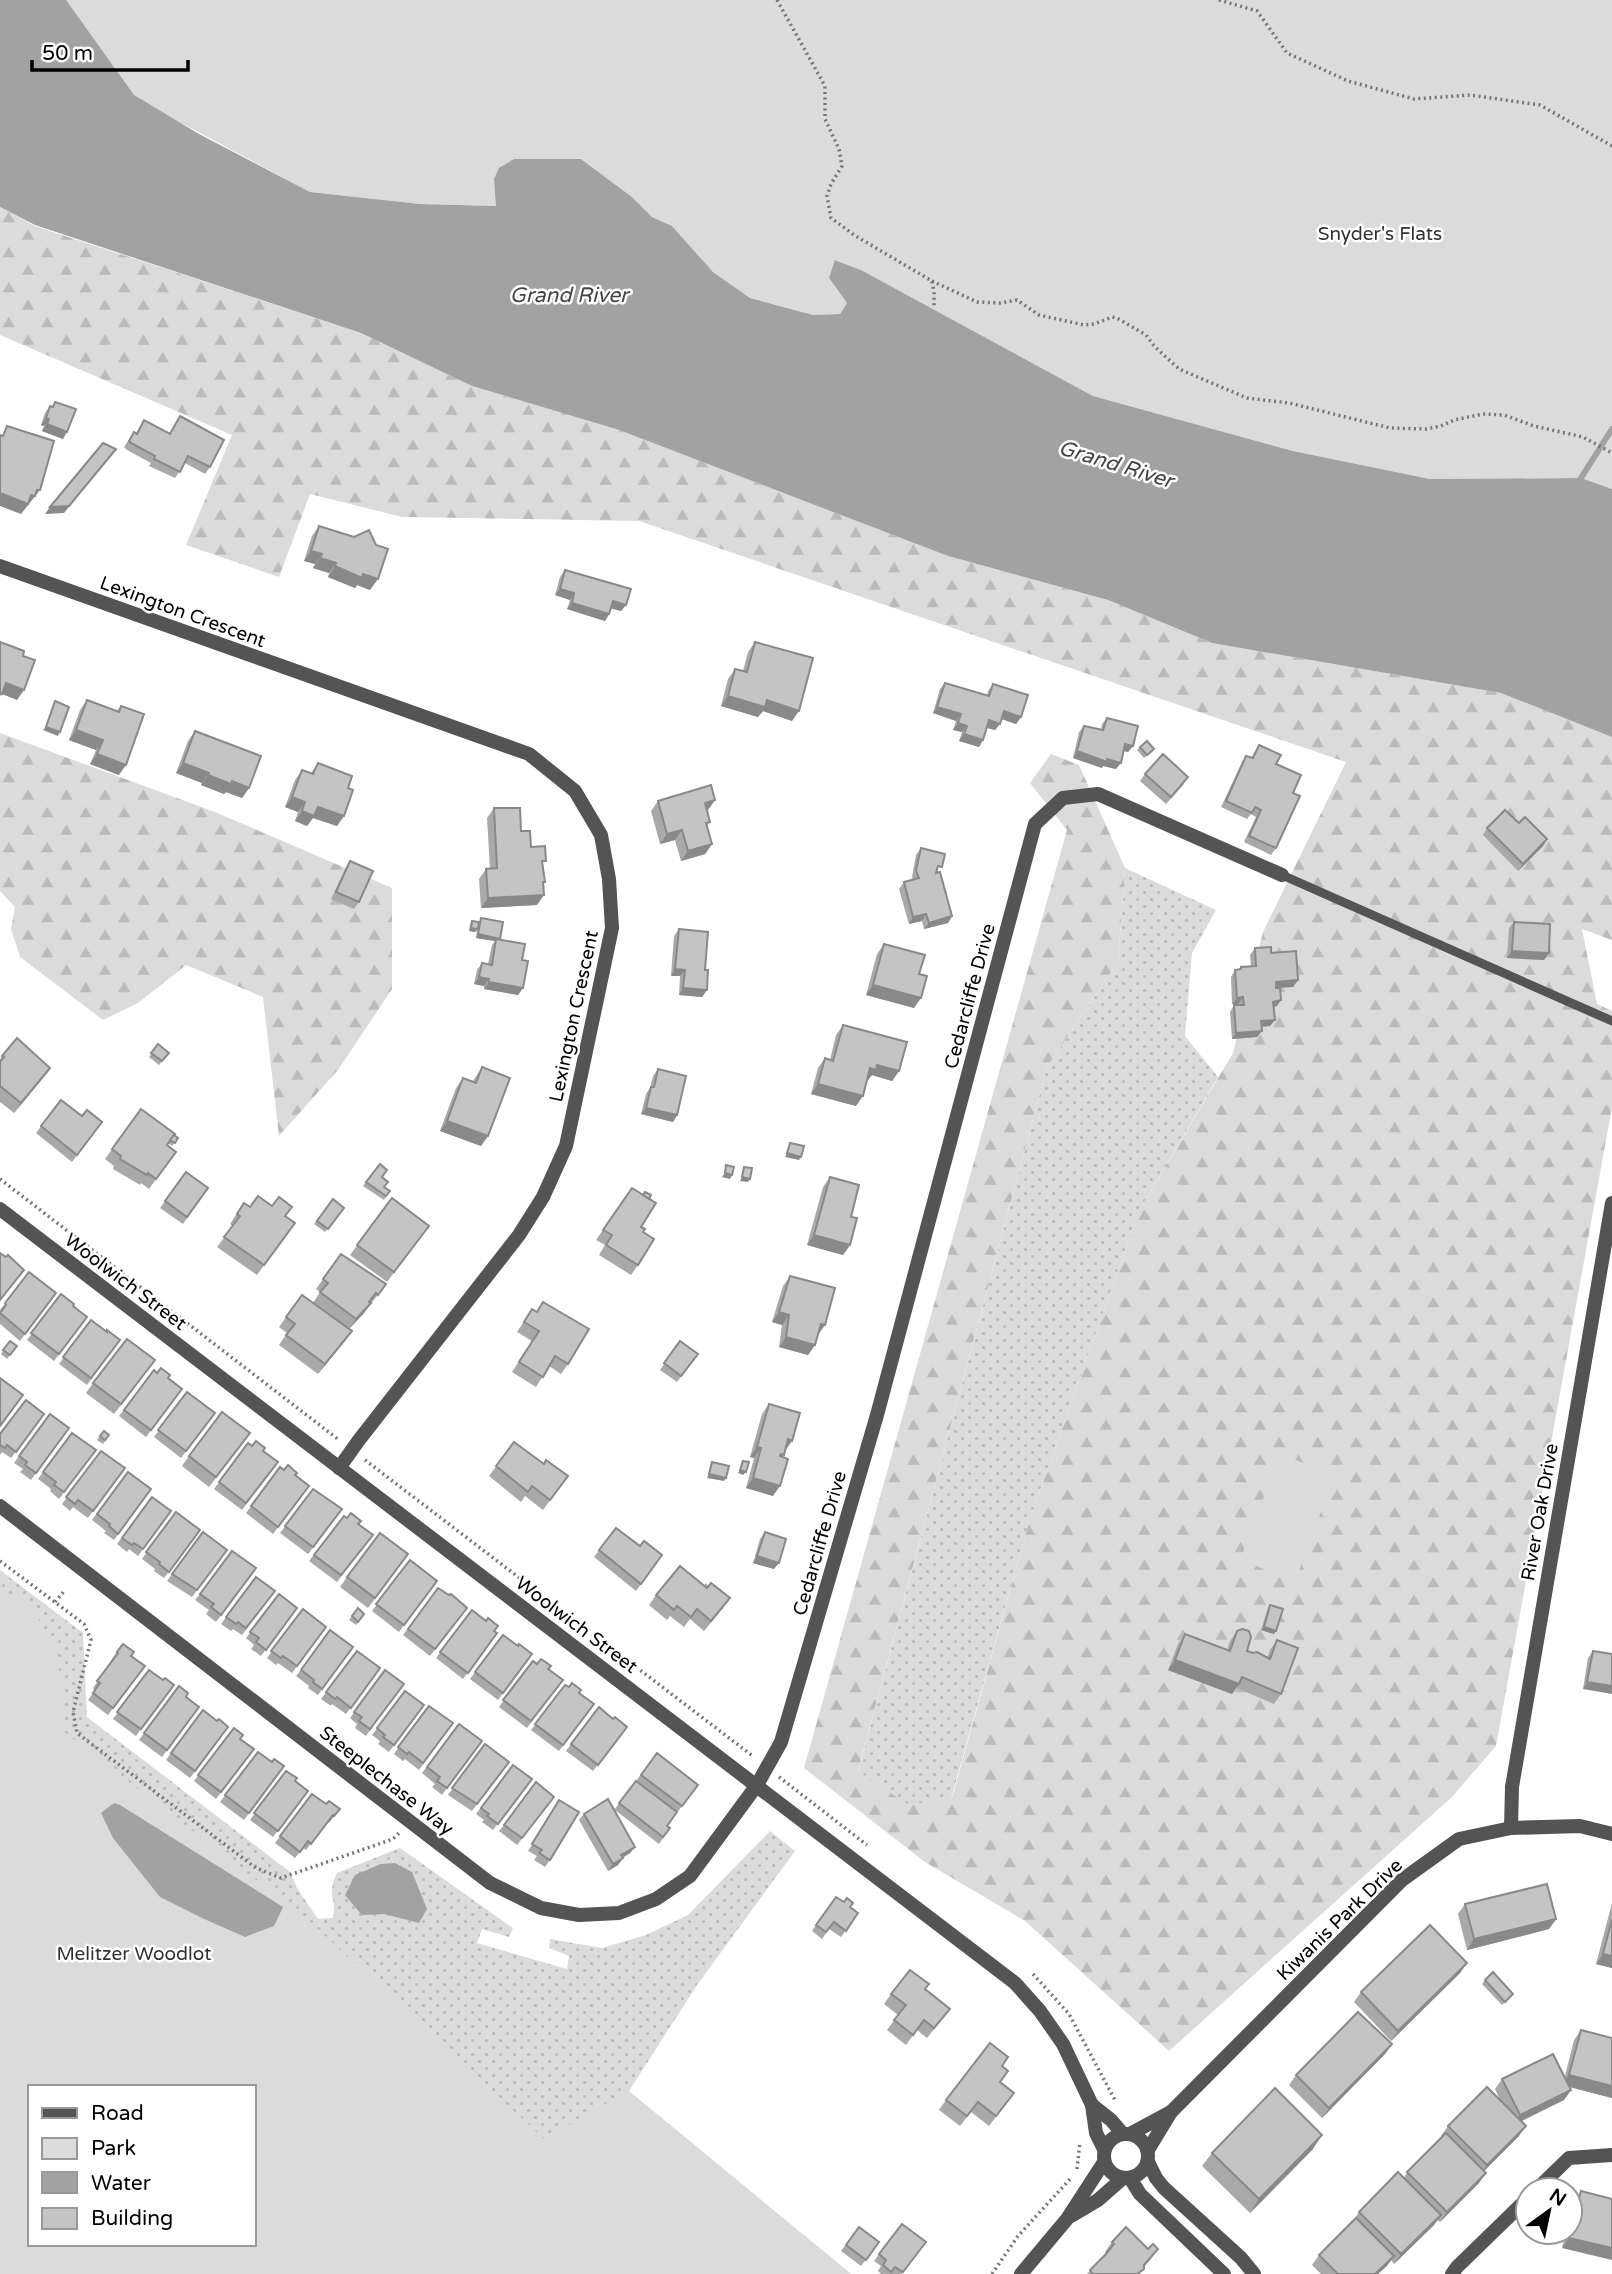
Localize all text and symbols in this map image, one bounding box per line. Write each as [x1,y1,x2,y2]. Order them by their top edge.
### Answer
scale bar [32,28,187,72]
text: 50 m [42,41,93,66]
park label: Snyder's Flats [1318,223,1442,245]
water label: Grand River [510,283,631,308]
water label: Grand River [1056,435,1179,495]
street label: Lexington Crescent [97,572,268,652]
street label: Cedarcliffe Drive [940,921,1000,1071]
street label: Lexington Crescent [545,928,603,1104]
street label: Woolwich Street [60,1229,191,1335]
street label: River Oak Drive [1517,1442,1563,1583]
street label: Cedarcliffe Drive [789,1468,851,1618]
street label: Woolwich Street [511,1572,642,1678]
street label: Steeplechase Way [315,1722,458,1840]
street label: Kiwanis Park Drive [1272,1854,1407,1985]
park label: Melitzer Woodlot [57,1943,211,1965]
legend [28,2085,256,2246]
text: Road [91,2101,144,2126]
text: Park [91,2136,136,2161]
text: Water [91,2171,151,2196]
north arrow [1514,2176,1584,2246]
text: N [1545,2184,1570,2211]
text: Building [91,2206,173,2231]

